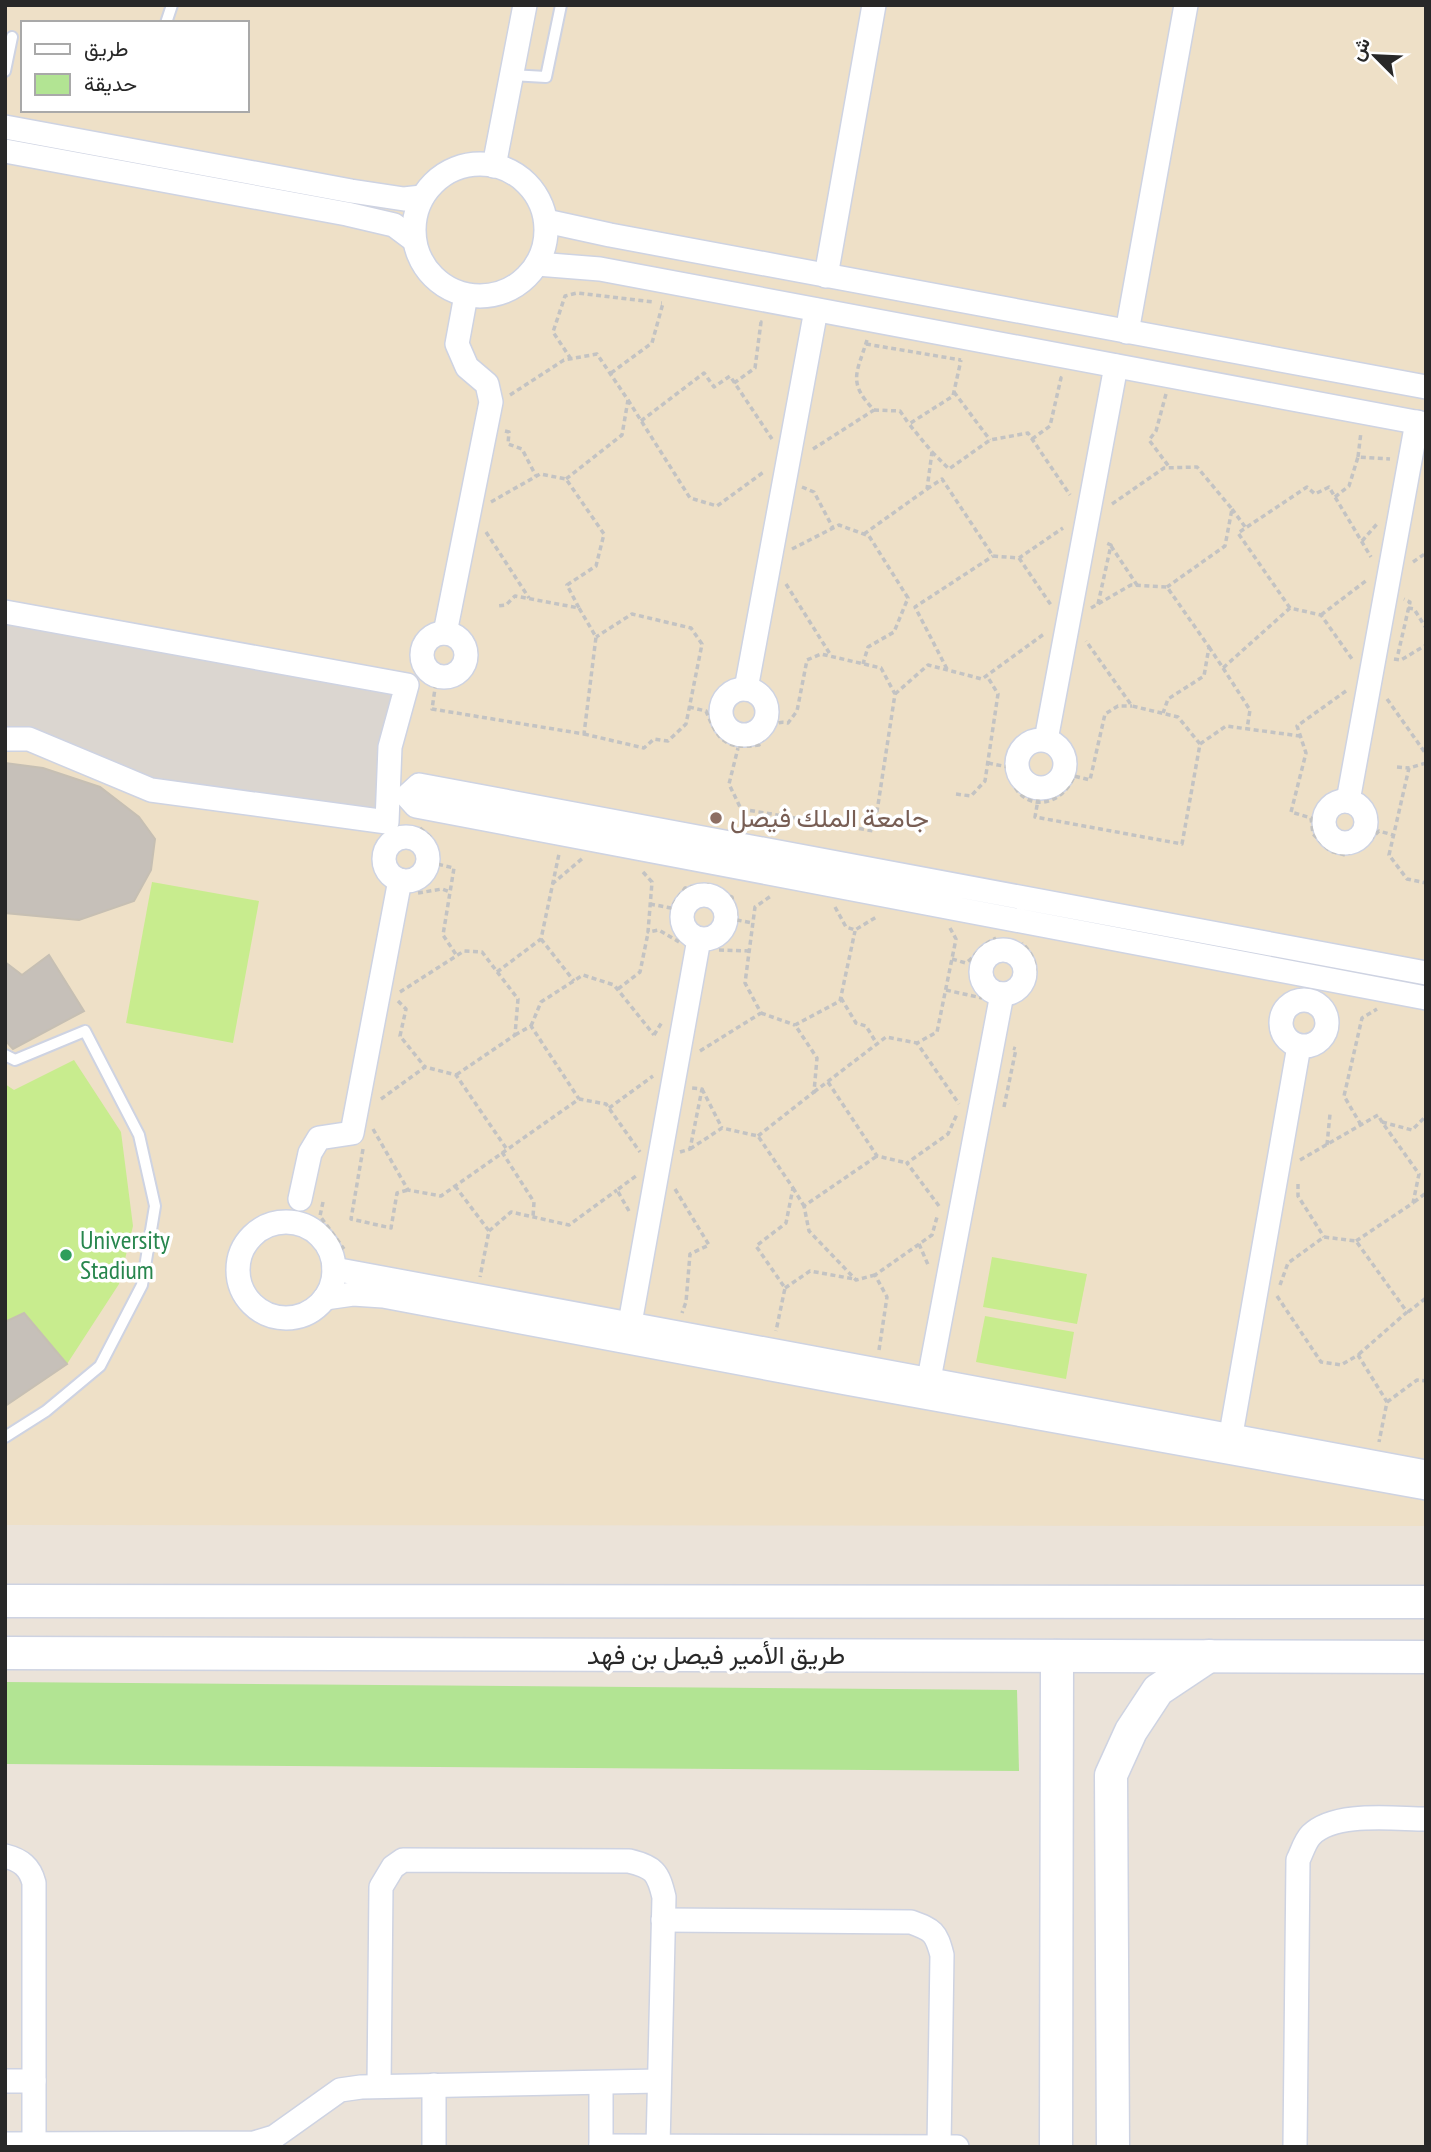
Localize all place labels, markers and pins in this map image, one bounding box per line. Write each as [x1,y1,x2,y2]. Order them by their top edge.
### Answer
place label: جامعة الملك فيصل [730,801,929,834]
marker: جامعة الملك فيصل [708,810,724,826]
place label: University Stadium [80,1223,170,1286]
marker: University Stadium [58,1247,74,1263]

